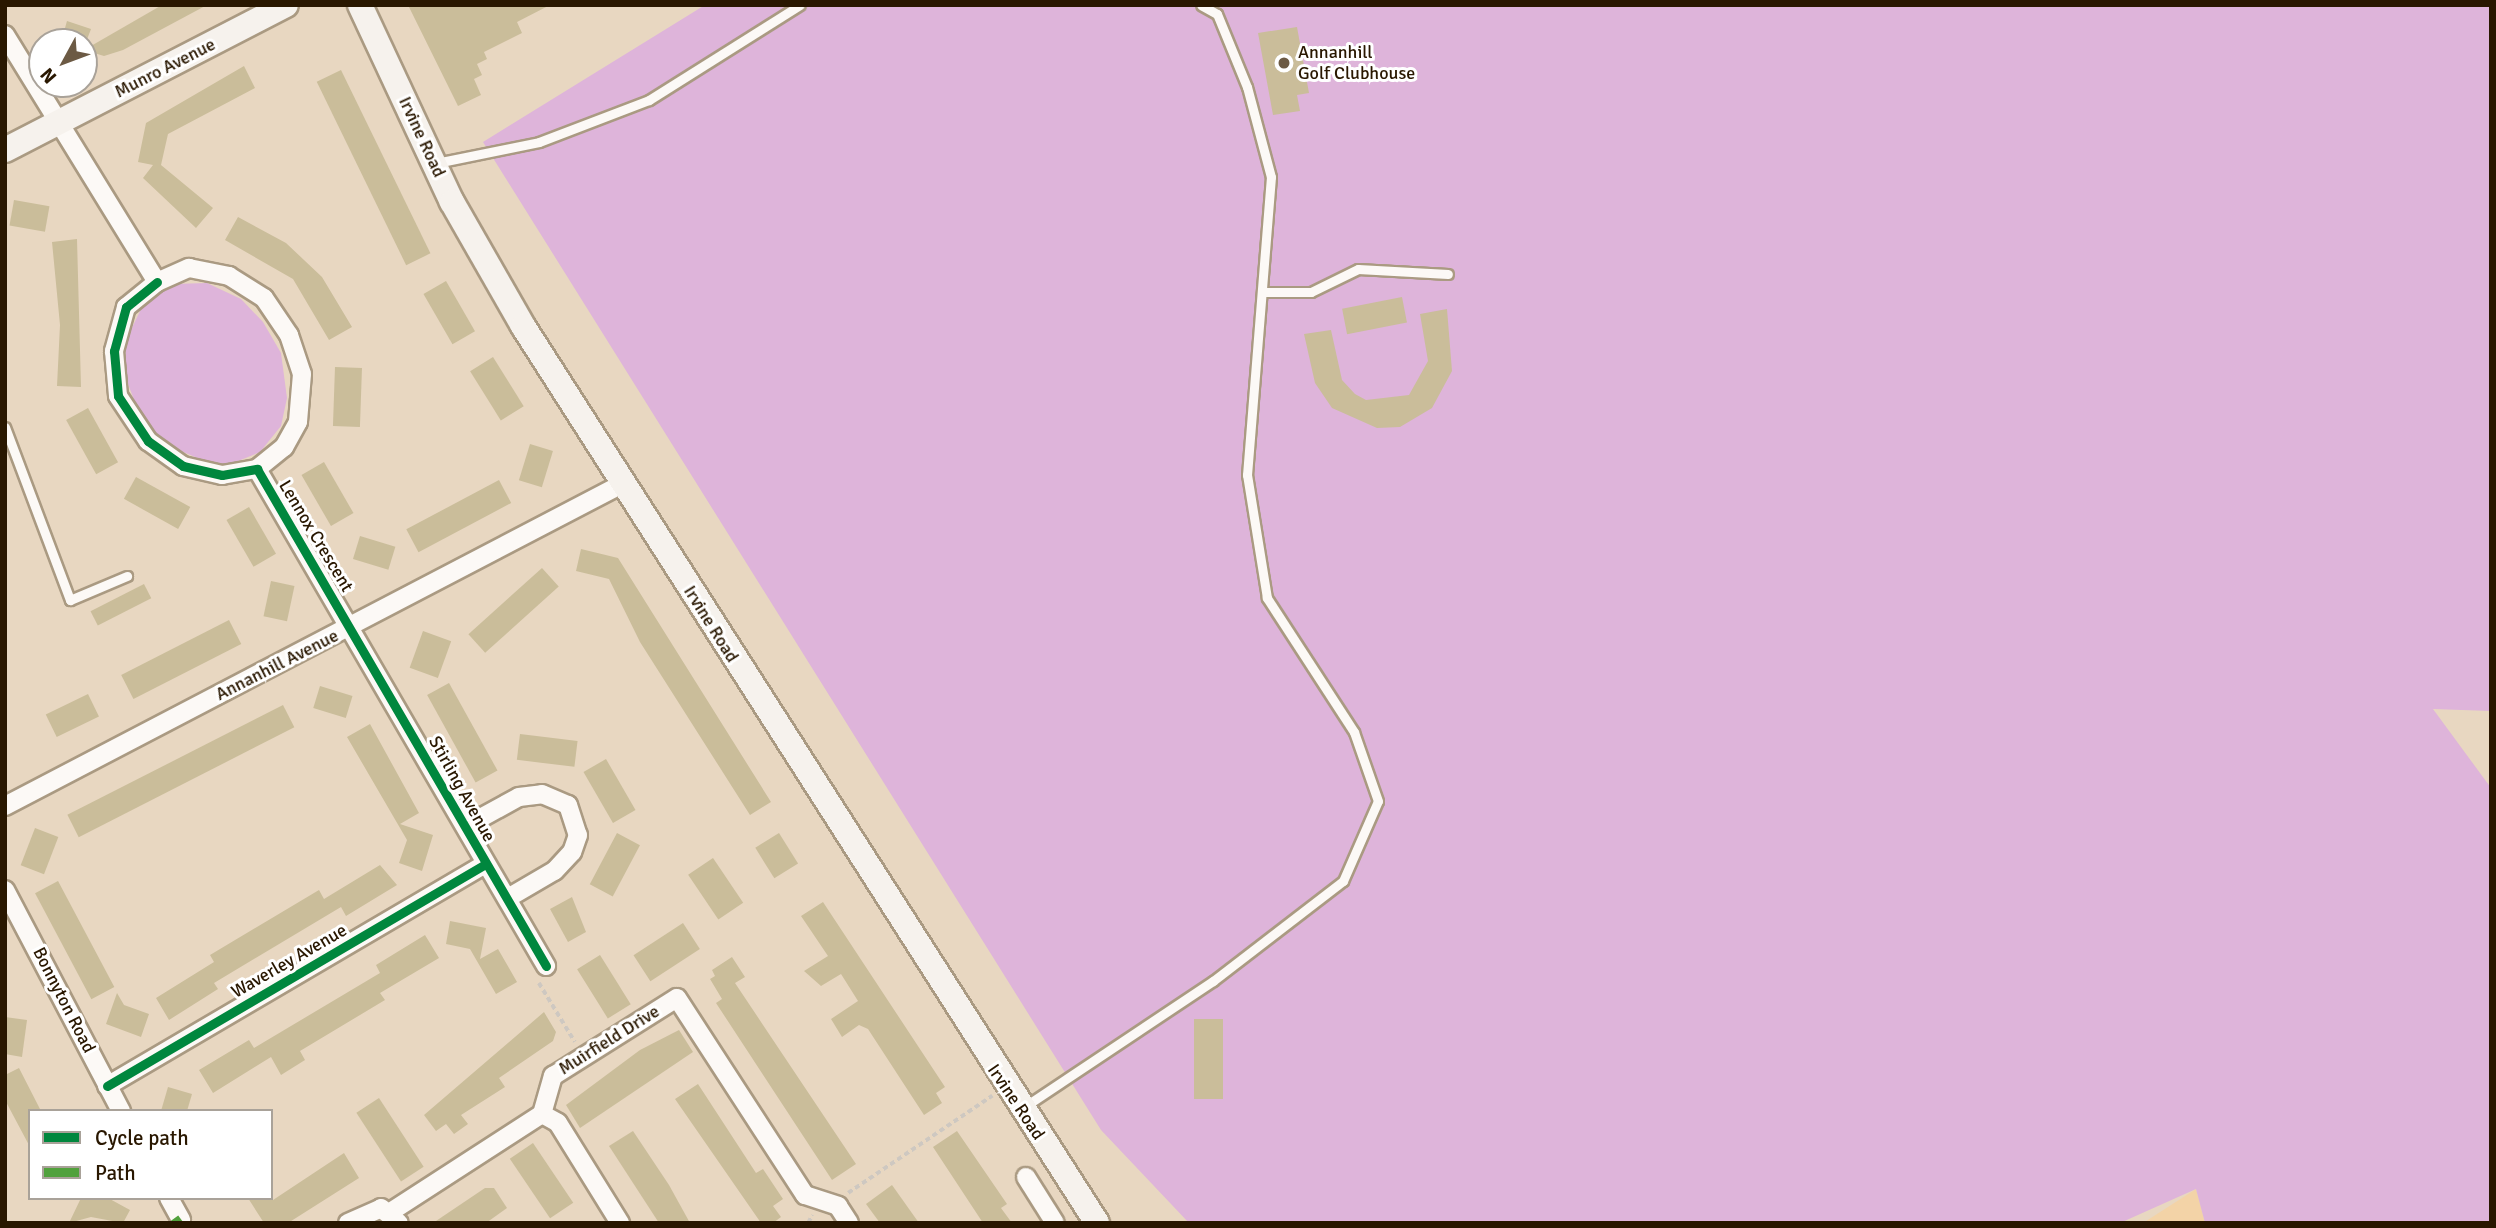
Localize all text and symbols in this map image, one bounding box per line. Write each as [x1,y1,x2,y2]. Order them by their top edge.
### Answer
north arrow [28,28,98,98]
street label: Munro Avenue [111,33,219,103]
place label: Annanhill Golf Clubhouse [1298,42,1415,84]
marker: Annanhill Golf Clubhouse [1276,55,1292,71]
text: N [35,63,62,88]
street label: Irvine Road [394,93,450,181]
street label: Lennox Crescent [274,476,358,596]
street label: Irvine Road [679,582,743,666]
street label: Annanhill Avenue [212,625,342,705]
street label: Stirling Avenue [424,732,500,846]
street label: Waverley Avenue [227,919,351,1003]
street label: Bonnyton Road [28,943,100,1057]
street label: Muirfield Drive [555,1000,663,1080]
street label: Irvine Road [983,1060,1049,1144]
legend [28,1109,273,1200]
text: Cycle path [95,1125,189,1151]
text: Path [95,1160,136,1186]

